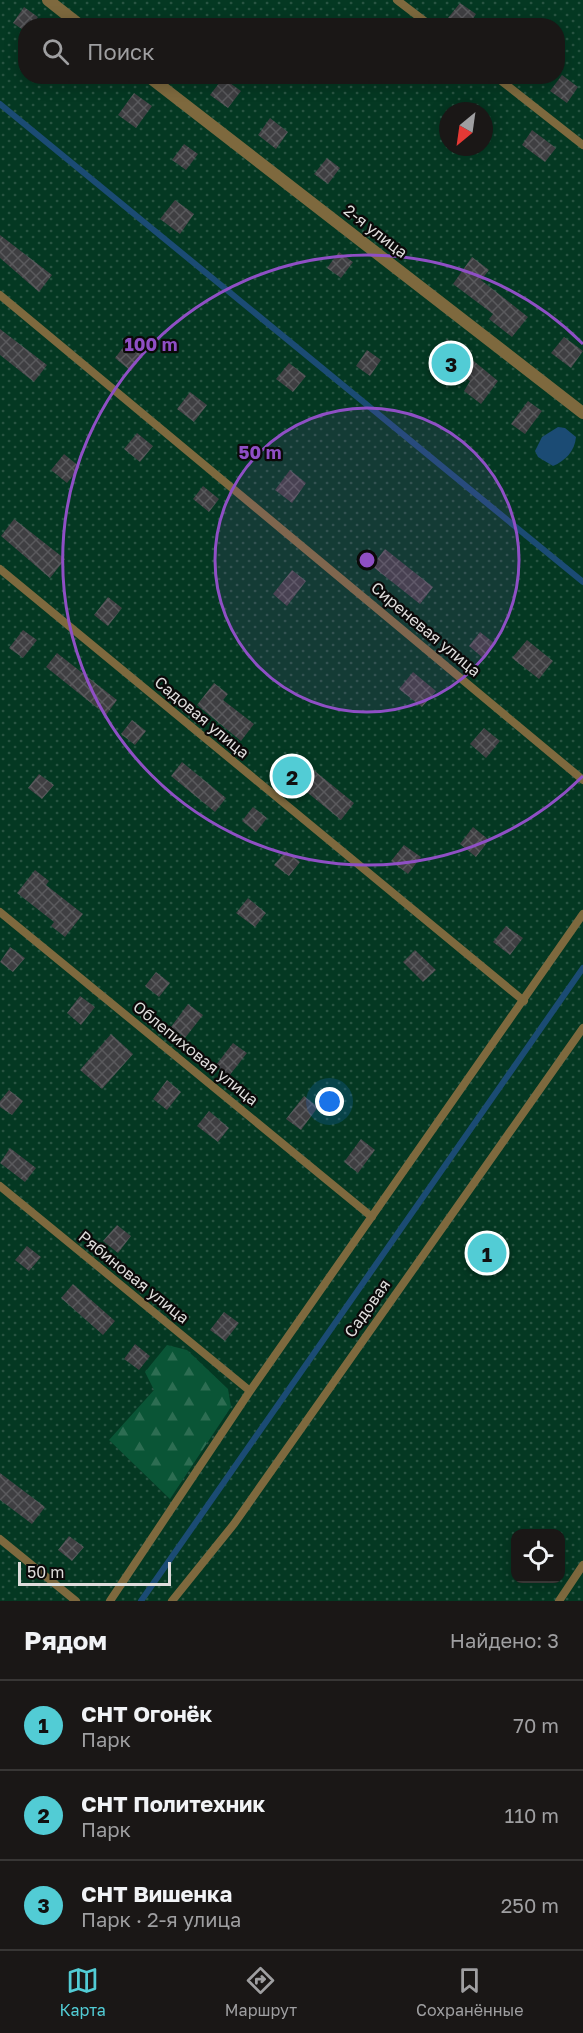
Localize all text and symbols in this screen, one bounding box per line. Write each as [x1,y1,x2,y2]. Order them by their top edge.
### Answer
search box [18,18,565,84]
icon: search [39,35,72,68]
text: Поиск [87,38,155,65]
north arrow [439,102,493,156]
street label: 2-я улица [340,200,412,262]
text: 100 m [125,333,177,355]
pin: 3 [432,340,470,386]
text: 50 m [239,441,281,463]
centre of rings [357,550,377,570]
street label: Сиреневая улица [367,577,485,681]
street label: Садовая улица [151,672,253,762]
pin: 2 [272,754,312,798]
street label: Облепиховая улица [129,996,263,1110]
your location [315,1087,344,1116]
street label: Рябиновая улица [75,1226,193,1328]
pin: 1 [468,1230,506,1276]
street label: Садовая [340,1275,394,1341]
map controls [511,1529,565,1583]
button: locate [511,1529,565,1583]
scale bar [18,1559,171,1586]
text: 50 m [27,1562,64,1582]
text: Рядом [24,1625,107,1656]
text: Найдено: 3 [450,1628,559,1652]
text: СНТ Огонёк [81,1700,212,1727]
text: 1 [38,1713,49,1737]
text: 70 m [513,1713,559,1737]
text: Парк [81,1727,131,1751]
text: СНТ Политехник [81,1790,265,1817]
text: 2 [37,1803,50,1827]
text: 110 m [505,1803,559,1827]
text: Парк [81,1817,131,1841]
text: СНТ Вишенка [81,1880,232,1907]
text: 3 [37,1893,50,1917]
text: 250 m [501,1893,559,1917]
text: Парк · 2-я улица [81,1907,241,1931]
tab: Карта [60,1964,106,2020]
tab: Маршрут [225,1964,297,2020]
tab: Сохранённые [416,1964,523,2020]

